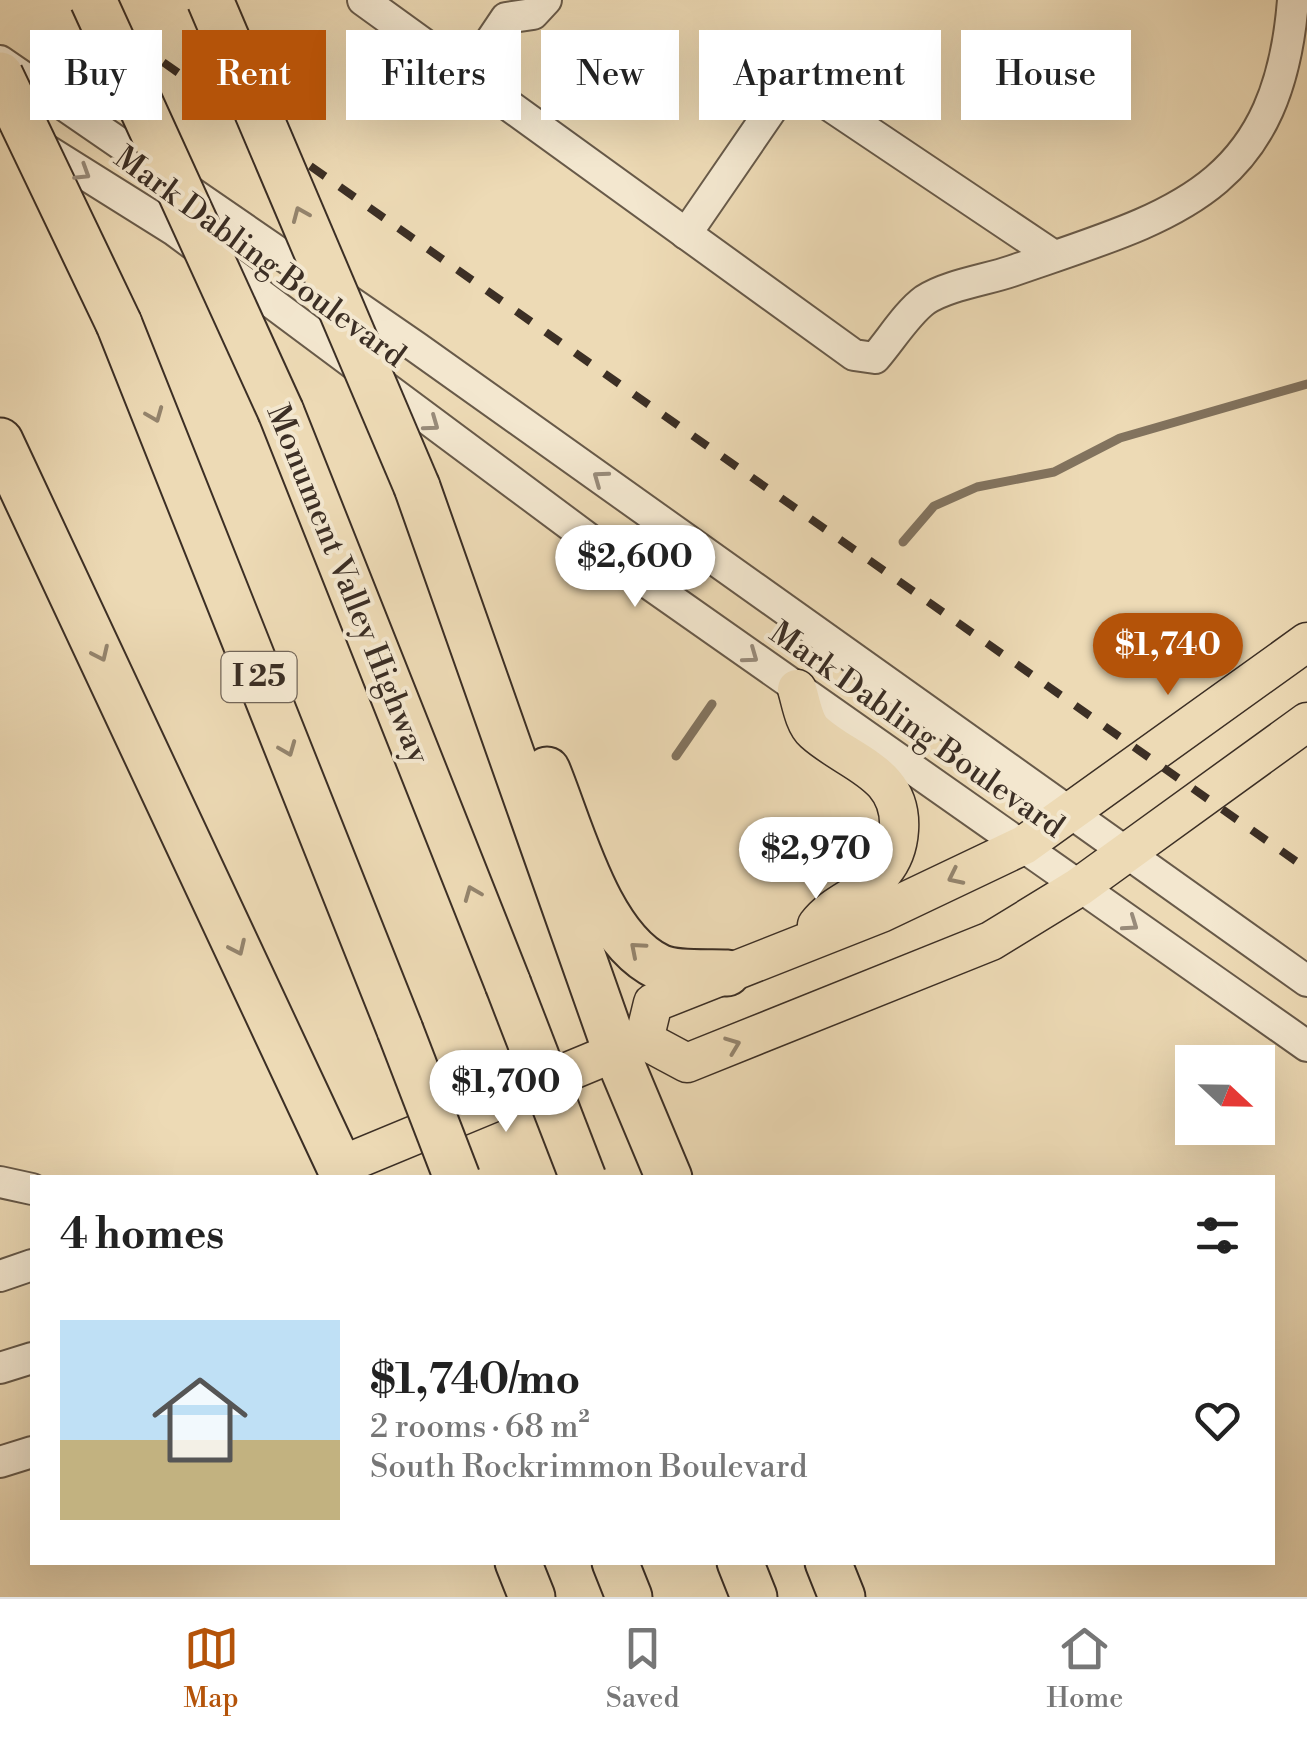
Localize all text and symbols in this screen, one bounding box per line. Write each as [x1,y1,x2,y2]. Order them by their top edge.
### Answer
chip: Buy [30,30,162,120]
chip: Rent [182,30,326,120]
chip: Filters [346,30,521,120]
chip: New [541,30,679,120]
chip: Apartment [699,30,941,120]
chip: House [961,30,1131,120]
street label: Mark Dabling Boulevard [106,138,414,376]
one-way arrow [72,160,90,179]
one-way arrow [292,206,312,224]
street label: Monument Valley Highway [258,399,439,770]
one-way arrow [143,405,163,423]
one-way arrow [420,411,439,430]
one-way arrow [593,473,611,490]
pin: $2,600 [554,525,716,610]
text: $2,600 [577,537,693,577]
street label: Mark Dabling Boulevard [762,613,1072,847]
pin: $1,740 [1087,613,1249,698]
text: $1,740 [1115,625,1221,665]
one-way arrow [88,644,108,662]
one-way arrow [739,644,758,663]
road number: I 25 [222,652,296,702]
one-way arrow [276,740,296,757]
pin: $2,970 [735,817,897,902]
text: $2,970 [761,829,871,869]
one-way arrow [947,865,965,885]
one-way arrow [463,886,483,903]
one-way arrow [1119,912,1138,930]
one-way arrow [226,938,246,956]
one-way arrow [630,943,648,961]
one-way arrow [723,1037,741,1057]
north arrow [1175,1045,1275,1145]
map controls [1175,1045,1275,1145]
pin: $1,700 [425,1050,587,1135]
text: $1,700 [452,1062,561,1102]
icon: filters [1190,1208,1245,1263]
text: 4 homes [60,1209,224,1262]
text: $1,740/mo [370,1354,580,1407]
icon: home [140,1360,260,1480]
icon: heart [1190,1393,1245,1448]
text: 2 rooms · 68 m² [370,1407,590,1447]
text: South Rockrimmon Boulevard [370,1447,807,1487]
tab: Map [184,1621,239,1716]
tab: Saved [606,1621,679,1716]
tab: Home [1047,1621,1123,1716]

